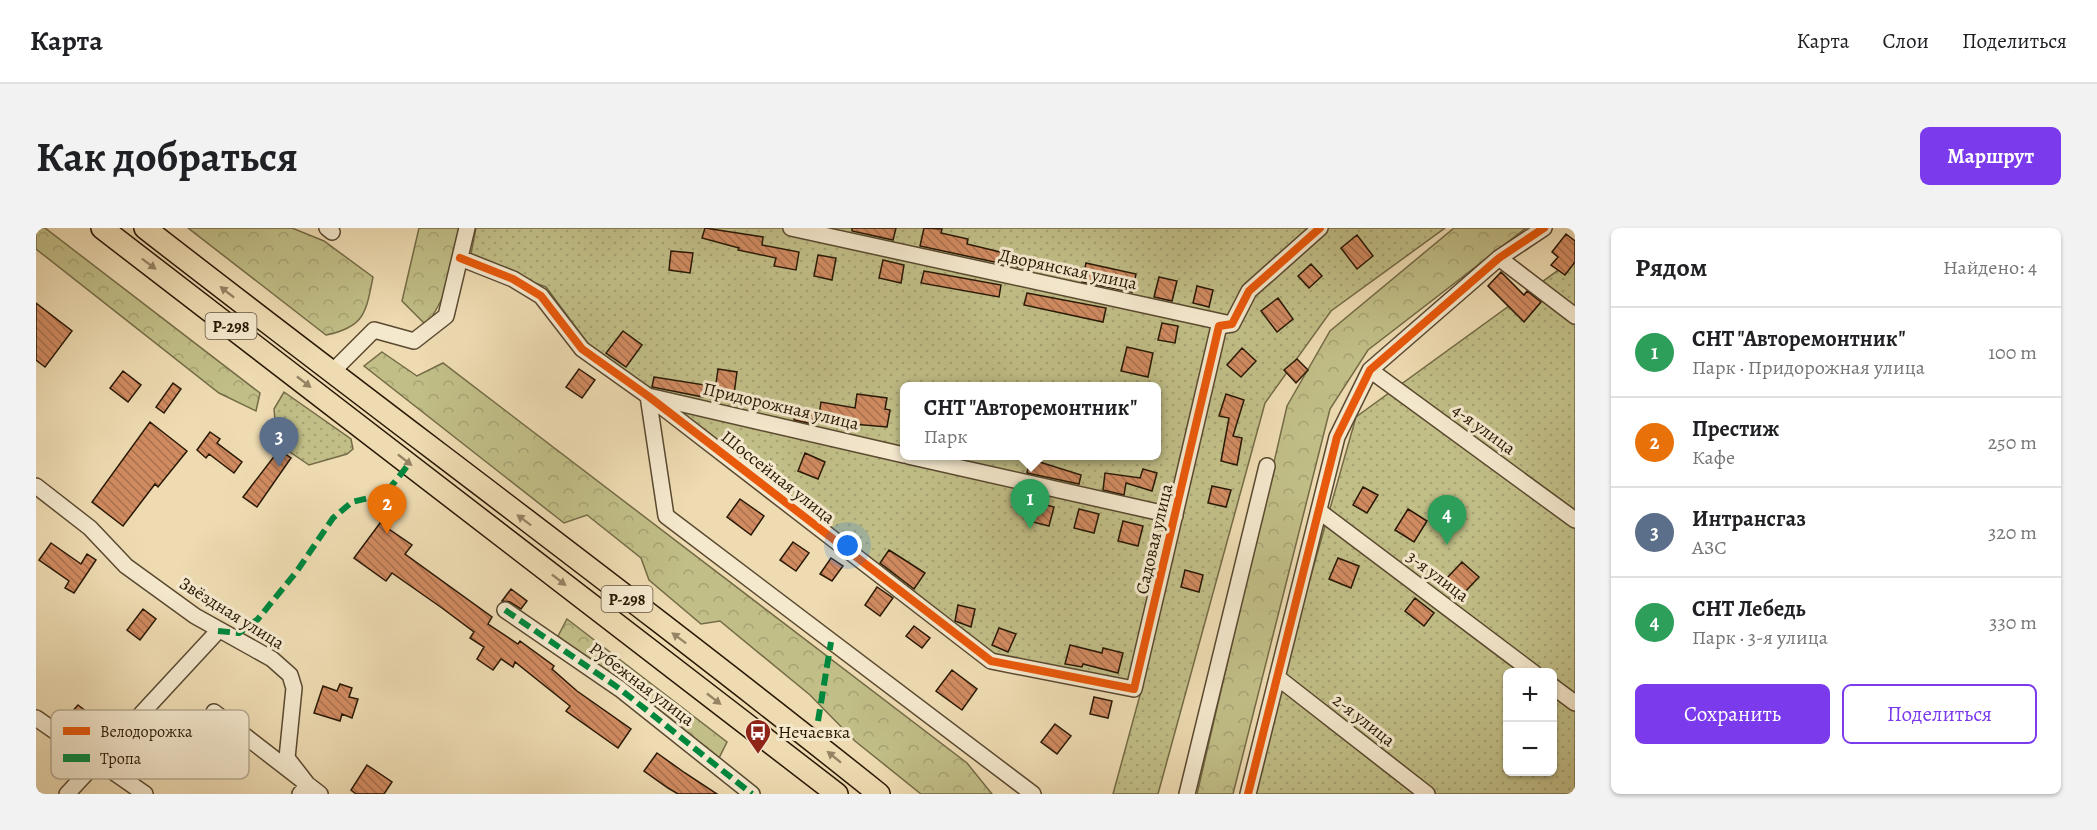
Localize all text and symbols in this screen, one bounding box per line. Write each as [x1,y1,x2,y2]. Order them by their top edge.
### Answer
text: Карта [30,22,103,60]
text: Карта [1796,27,1849,55]
text: Слои [1882,27,1929,55]
text: Поделиться [1962,27,2067,55]
button: Маршрут [1920,127,2061,185]
text: Как добраться [36,128,298,185]
street label: Дворянская улица [997,243,1140,296]
text: Рядом [1635,250,1707,285]
text: Найдено: 4 [1943,254,2037,281]
one-way arrow [141,257,157,270]
one-way arrow [220,287,235,299]
road number: Р-298 [206,313,256,339]
text: СНТ "Авторемонтник" [1692,324,1906,354]
text: 1 [1651,339,1658,366]
text: 100 m [1988,339,2037,366]
text: Парк · Придорожная улица [1692,354,1925,381]
one-way arrow [296,376,311,388]
street label: Придорожная улица [701,376,862,436]
popup [900,382,1161,460]
text: СНТ "Авторемонтник" [924,393,1137,423]
street label: 4-я улица [1447,398,1521,461]
text: Престиж [1692,414,1779,444]
pin: 3 [260,418,298,467]
text: Парк [924,423,968,450]
street label: Шоссейная улица [716,425,841,530]
text: 2 [1650,429,1659,456]
text: 250 m [1988,429,2037,456]
text: Кафе [1692,444,1735,471]
one-way arrow [397,454,413,467]
pin: 1 [1010,480,1050,529]
street label: Садовая улица [1130,481,1179,597]
pin: 2 [368,484,406,534]
pin: 4 [1428,496,1466,545]
text: Интрансгаз [1692,504,1806,534]
one-way arrow [516,514,532,527]
text: 3 [1650,519,1659,546]
text: 320 m [1988,519,2037,546]
your location [833,531,862,560]
text: АЗС [1692,534,1727,561]
street label: 3-я улица [1402,545,1475,608]
street label: Звёздная улица [175,571,290,655]
one-way arrow [552,573,567,585]
road number: Р-298 [602,586,652,612]
text: СНТ Лебедь [1692,594,1806,624]
text: 4 [1650,609,1659,636]
text: 330 m [1989,609,2037,636]
text: Парк · 3-я улица [1692,624,1828,651]
one-way arrow [672,633,687,645]
street label: Рубежная улица [584,636,700,732]
map controls [1503,668,1557,776]
button: + [1503,668,1557,722]
button: Сохранить [1635,684,1830,744]
button: Поделиться [1842,684,2037,744]
street label: 2-я улица [1328,688,1401,752]
one-way arrow [705,693,721,705]
legend [51,710,249,779]
bus stop icon: Нечаевка [743,717,773,755]
place label: Нечаевка [778,720,851,744]
text: Велодорожка [100,721,193,743]
button: − [1503,722,1557,776]
text: Тропа [100,748,142,770]
one-way arrow [826,752,841,764]

